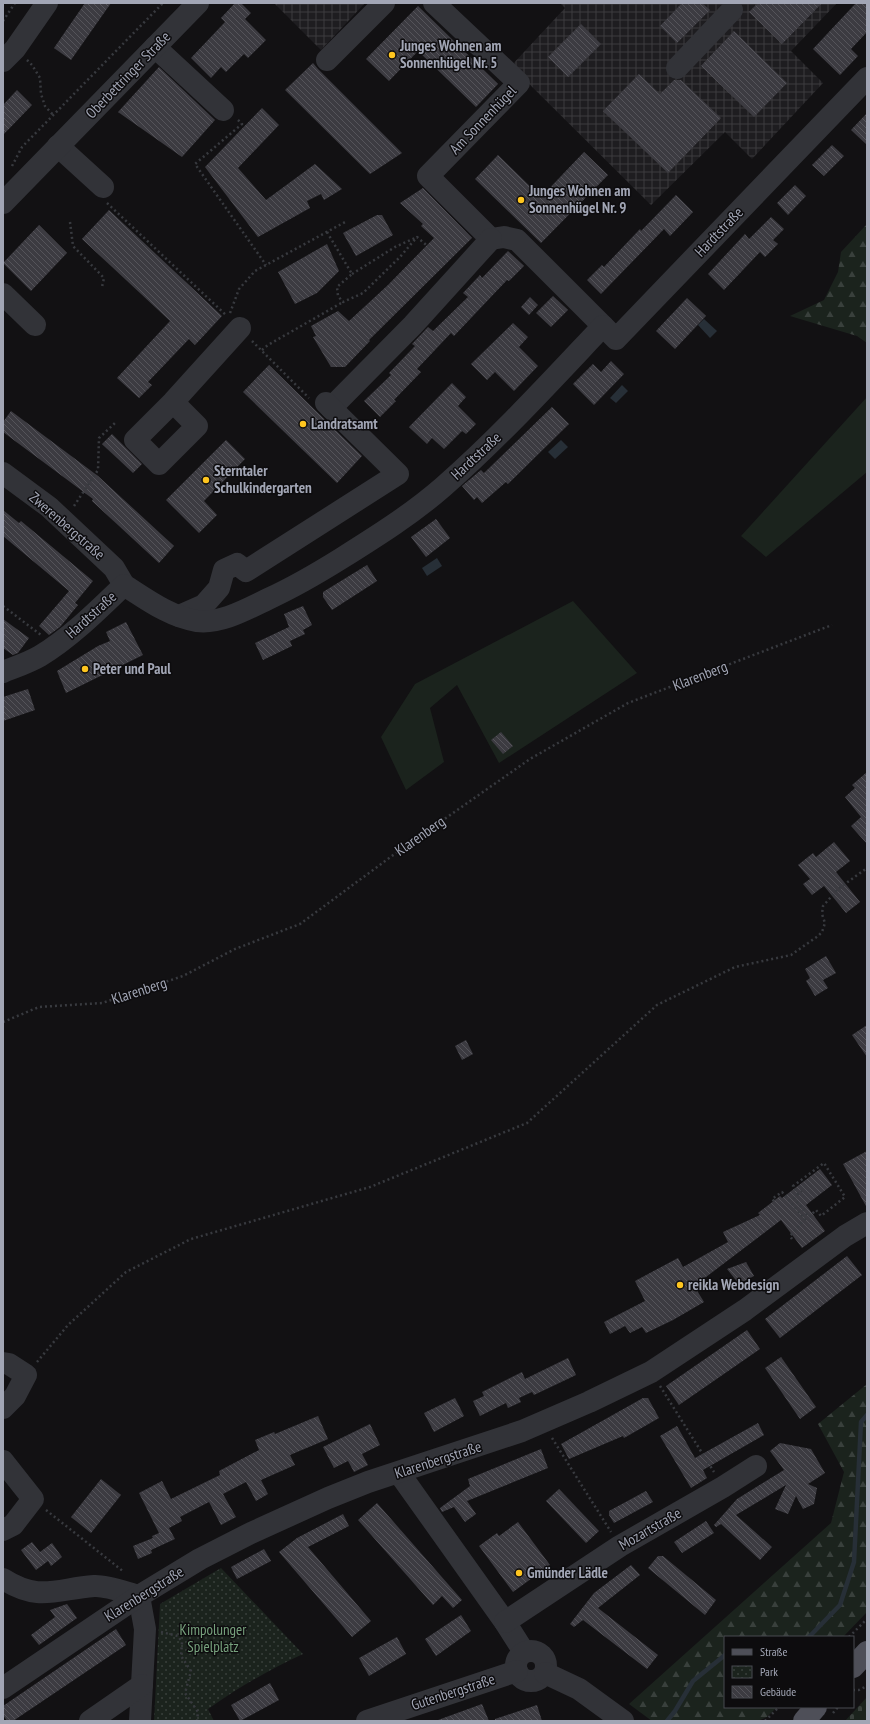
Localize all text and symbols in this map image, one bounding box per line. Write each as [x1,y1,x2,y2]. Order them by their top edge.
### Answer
street label: Oberbettringer Straße [81,27,174,122]
place label: Junges Wohnen am Sonnenhügel Nr. 5 [399,36,501,72]
marker: Junges Wohnen am Sonnenhügel Nr. 5 [387,50,397,60]
street label: Am Sonnenhügel [445,81,520,158]
place label: Junges Wohnen am Sonnenhügel Nr. 9 [528,181,630,217]
marker: Junges Wohnen am Sonnenhügel Nr. 9 [516,195,526,205]
street label: Hardtstraße [690,203,747,260]
place label: Landratsamt [311,414,378,433]
marker: Landratsamt [298,419,308,429]
street label: Hardtstraße [447,428,505,484]
place label: Sterntaler Schulkindergarten [214,461,312,497]
marker: Sterntaler Schulkindergarten [201,475,211,485]
street label: Zwerenbergstraße [26,488,109,564]
street label: Hardtstraße [61,587,120,642]
street label: Klarenberg [670,656,730,695]
place label: Peter und Paul [93,659,171,678]
marker: Peter und Paul [80,664,90,674]
street label: Klarenberg [391,811,449,860]
street label: Klarenberg [109,973,169,1008]
place label: reikla Webdesign [688,1275,779,1294]
marker: reikla Webdesign [675,1280,685,1290]
street label: Klarenbergstraße [392,1437,484,1482]
street label: Mozartstraße [615,1503,684,1554]
street label: Klarenbergstraße [101,1562,187,1625]
place label: Gmünder Lädle [527,1563,608,1582]
marker: Gmünder Lädle [514,1568,524,1578]
park label: Kimpolunger Spielplatz [180,1620,247,1656]
legend [724,1636,854,1708]
text: Straße [760,1644,787,1659]
text: Park [760,1664,778,1679]
street label: Gutenbergstraße [409,1669,497,1714]
text: Gebäude [760,1684,796,1699]

